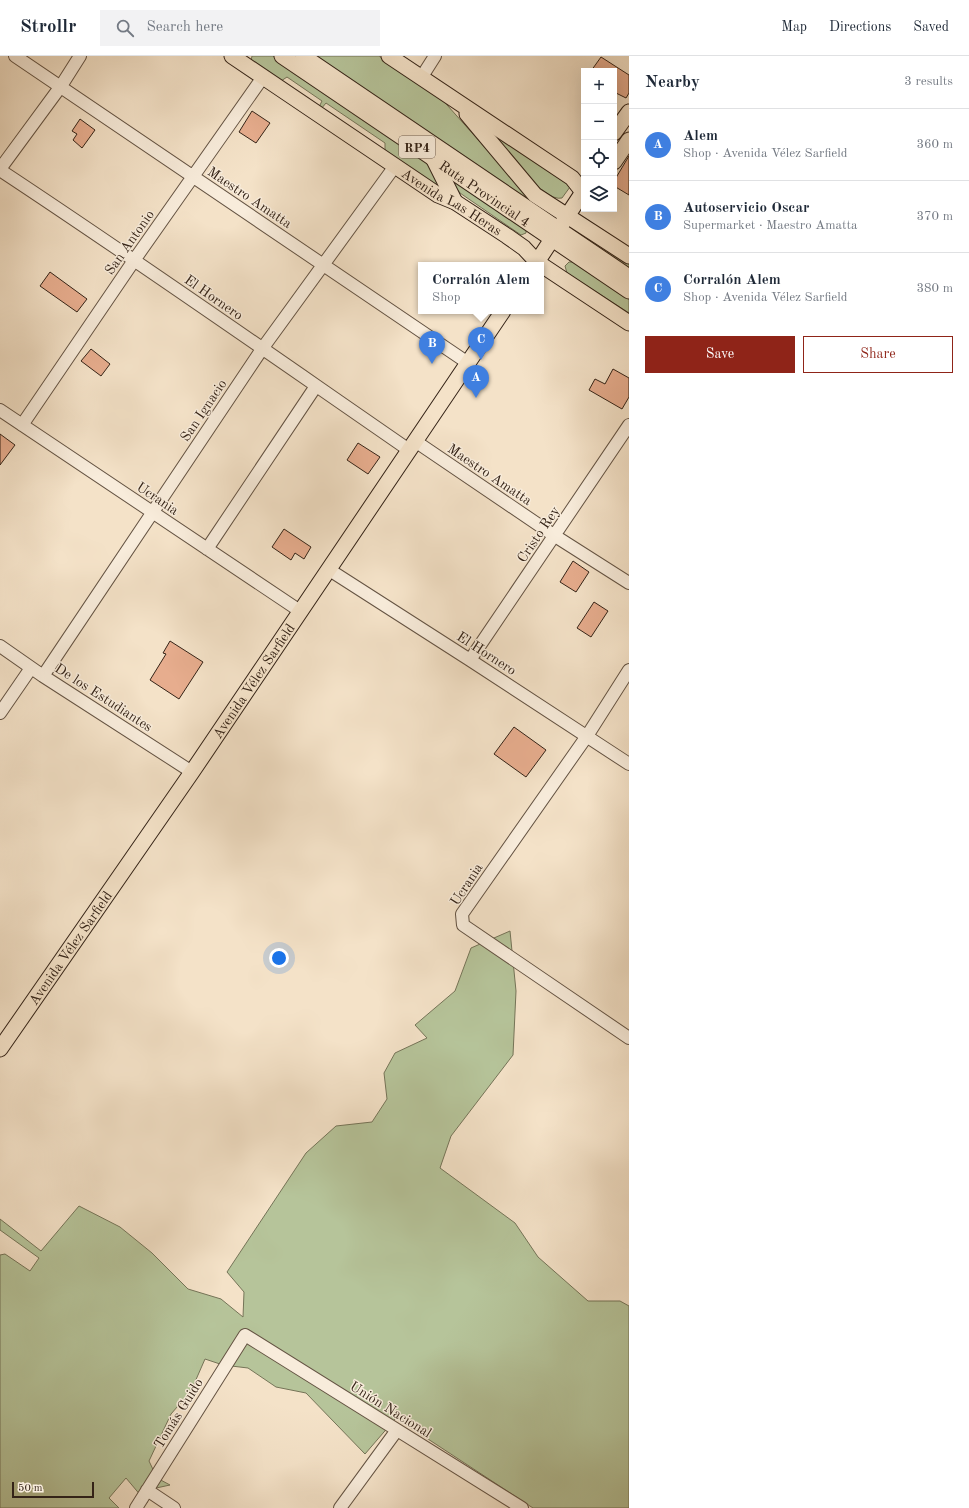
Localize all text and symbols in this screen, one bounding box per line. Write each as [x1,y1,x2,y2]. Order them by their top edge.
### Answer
search box [100,10,380,46]
icon: search [114,17,136,39]
text: Strollr [20,18,76,37]
text: Search here [146,20,223,35]
text: Map [781,20,807,34]
text: Directions [829,20,891,34]
text: Saved [913,20,949,34]
map controls [581,68,617,212]
button: + [581,68,617,104]
text: Nearby [645,74,700,91]
text: 3 results [904,75,953,88]
button: − [581,104,617,140]
text: Alem [683,129,718,144]
road number: RP4 [399,136,435,158]
text: A [653,138,663,151]
text: 360 m [916,138,953,151]
button: locate [581,140,617,176]
text: Shop · Avenida Vélez Sarfield [683,147,848,160]
street label: Ruta Provincial 4 [436,159,532,230]
street label: Maestro Amatta [205,165,294,231]
street label: Avenida Las Heras [399,167,504,239]
button: layers [581,176,617,212]
text: Autoservicio Oscar [683,201,810,216]
street label: San Antonio [102,208,157,277]
text: B [653,210,663,223]
text: 370 m [916,210,953,223]
text: Supermarket · Maestro Amatta [683,219,857,232]
popup [418,262,544,314]
street label: El Hornero [182,273,245,323]
text: Corralón Alem [432,273,530,288]
text: Corralón Alem [683,273,781,288]
text: C [654,282,662,295]
text: 380 m [916,282,953,295]
text: Shop [432,291,460,304]
text: Shop · Avenida Vélez Sarfield [683,291,848,304]
pin: C [468,327,494,360]
pin: B [419,331,445,364]
button: Save [645,336,795,373]
button: Share [803,336,953,373]
pin: A [463,365,489,398]
street label: San Ignacio [178,377,230,444]
street label: Maestro Amatta [445,442,534,508]
street label: Ucrania [134,480,181,518]
street label: Cristo Rey [515,503,563,565]
street label: Avenida Vélez Sarfield [211,621,298,741]
street label: El Hornero [454,630,519,678]
street label: De los Estudiantes [52,661,155,735]
street label: Ucrania [448,861,486,908]
street label: Avenida Vélez Sarfield [27,889,115,1008]
your location [269,948,289,968]
street label: Tomás Guido [152,1376,206,1451]
street label: Unión Nacional [347,1379,434,1441]
scale bar [12,1480,94,1499]
text: 50 m [18,1483,43,1494]

